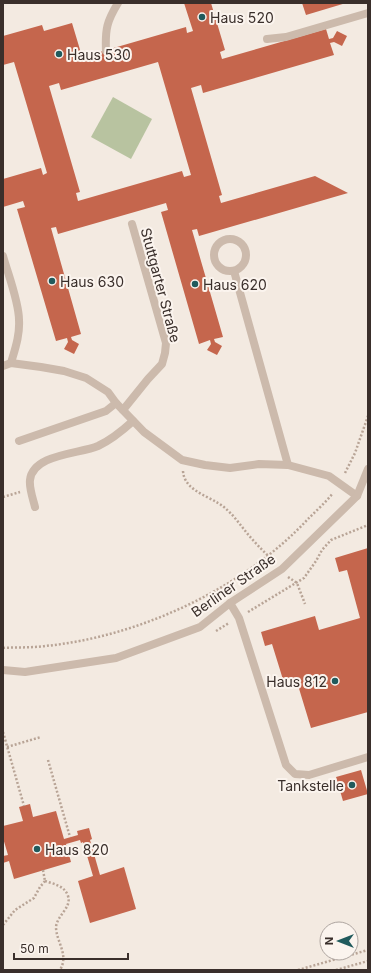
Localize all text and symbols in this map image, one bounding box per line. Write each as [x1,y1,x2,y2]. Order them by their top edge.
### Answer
place label: Haus 520 [210,9,274,26]
marker: Haus 520 [197,12,207,22]
place label: Haus 530 [67,46,131,63]
marker: Haus 530 [54,49,64,59]
street label: Stuttgarter Straße [138,226,184,344]
place label: Haus 630 [60,273,124,290]
marker: Haus 630 [47,276,57,286]
place label: Haus 620 [203,276,267,293]
marker: Haus 620 [190,279,200,289]
street label: Berliner Straße [188,550,278,620]
place label: Haus 812 [266,673,327,690]
marker: Haus 812 [330,676,340,686]
place label: Tankstelle [277,777,344,794]
marker: Tankstelle [347,780,357,790]
place label: Haus 820 [45,841,109,858]
marker: Haus 820 [32,844,42,854]
north arrow [319,921,359,961]
scale bar [14,935,128,961]
text: N [322,937,336,945]
text: 50 m [20,941,49,956]

